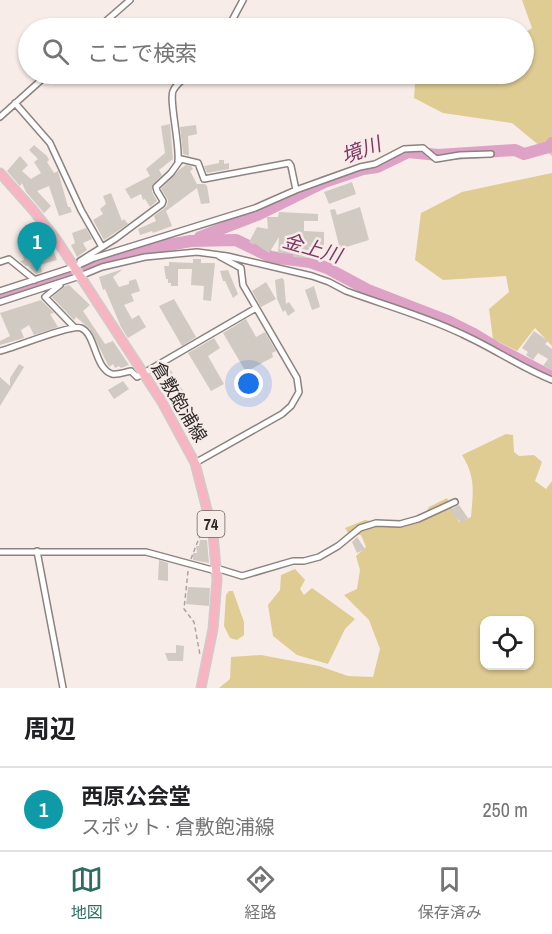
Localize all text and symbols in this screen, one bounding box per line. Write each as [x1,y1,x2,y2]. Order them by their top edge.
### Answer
search box [18,18,534,84]
icon: search [39,35,72,68]
text: ここで検索 [87,38,197,68]
water label: 境川 [337,129,386,169]
pin: 1 [18,222,57,272]
water label: 金上川 [280,226,347,269]
street label: 倉敷飽浦線 [146,357,213,447]
your location [234,369,263,398]
road number: 74 [198,511,224,537]
map controls [480,616,534,670]
button: locate [480,616,534,670]
text: 周辺 [24,711,76,746]
text: 西原公会堂 [81,781,191,811]
text: 1 [39,796,48,823]
text: 250 m [482,796,528,823]
text: スポット · 倉敷飽浦線 [81,813,275,840]
tab: 地図 [70,863,103,923]
tab: 経路 [244,863,277,923]
tab: 保存済み [418,863,482,923]

